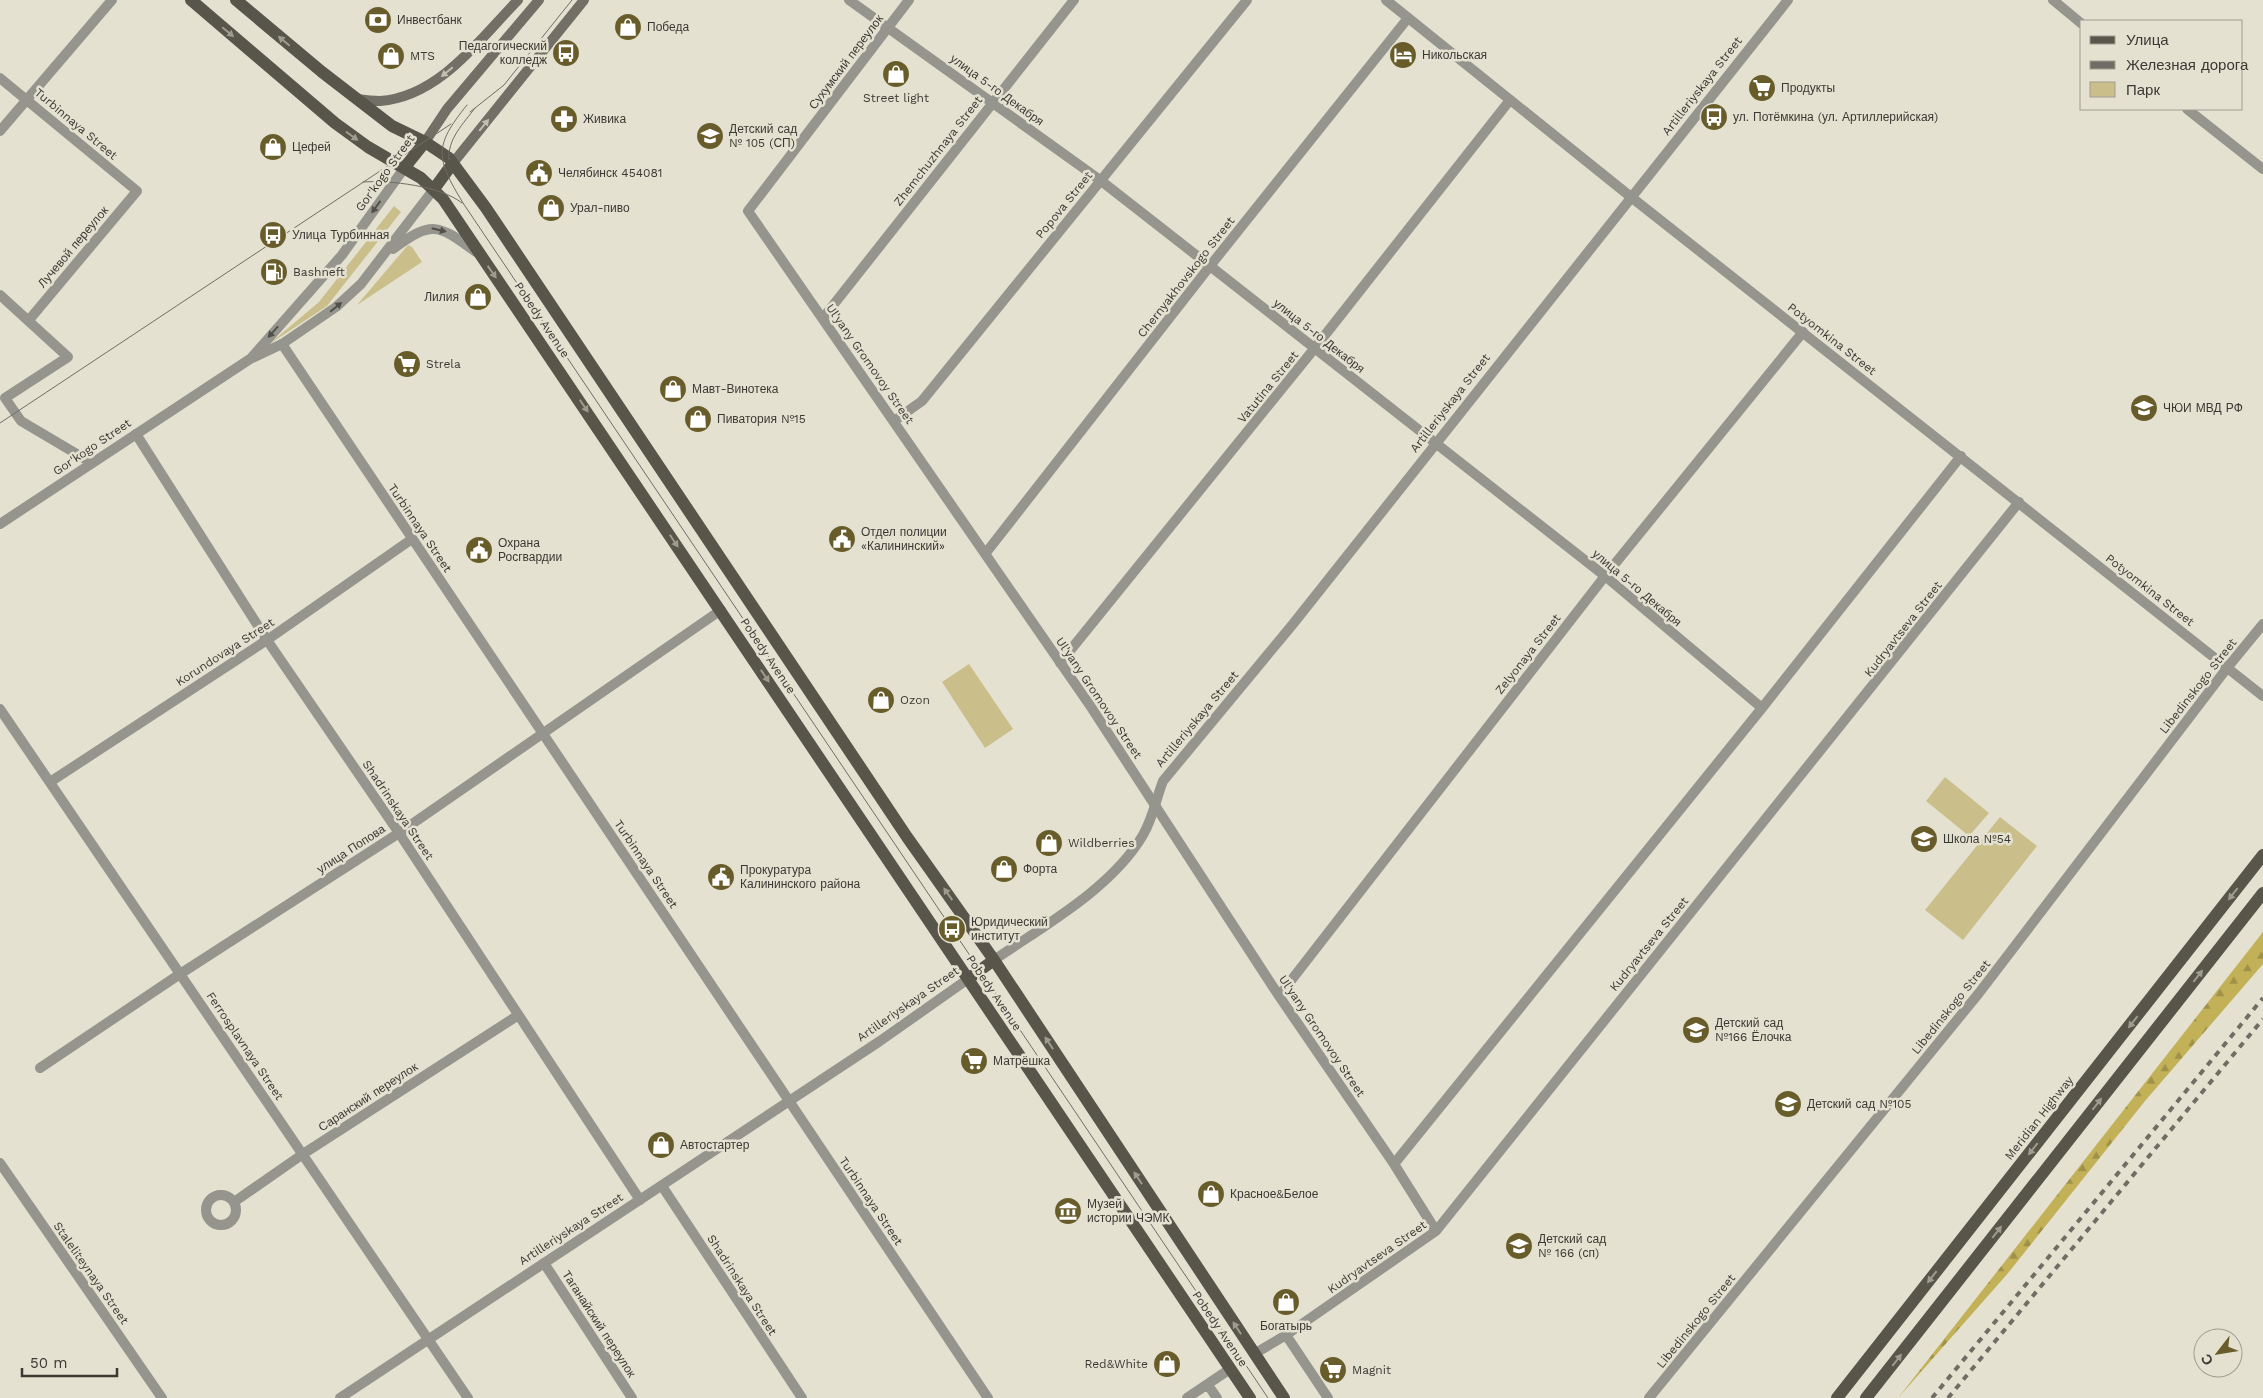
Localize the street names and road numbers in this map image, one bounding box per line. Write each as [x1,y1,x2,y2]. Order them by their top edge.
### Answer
street label: Сухумский переулок [806,11,887,112]
street label: Artilleriyskaya Street [1659,34,1745,138]
street label: улица 5-го Декабря [948,51,1046,129]
street label: Turbinnaya Street [32,85,120,163]
street label: Zhemchuzhnaya Street [891,93,985,209]
street label: Gor'kogo Street [353,132,417,214]
street label: Popova Street [1033,169,1095,241]
street label: Лучевой переулок [35,203,112,291]
street label: Chernyakhovskogo Street [1135,214,1237,340]
street label: Pobedy Avenue [511,279,573,361]
street label: улица 5-го Декабря [1271,296,1367,376]
street label: Potyomkina Street [1785,300,1879,378]
street label: Ul'yany Gromovoy Street [823,301,917,427]
street label: Vatutina Street [1235,348,1301,426]
street label: Artilleriyskaya Street [1407,351,1493,455]
street label: Gor'kogo Street [50,416,134,478]
street label: Turbinnaya Street [385,481,455,575]
street label: улица 5-го Декабря [1590,547,1684,629]
street label: Potyomkina Street [2103,551,2197,629]
street label: Kudryavtseva Street [1861,579,1945,679]
street label: Zelyonaya Street [1492,611,1564,697]
street label: Korundovaya Street [173,615,277,689]
street label: Pobedy Avenue [737,615,799,697]
street label: Ul'yany Gromovoy Street [1053,635,1145,761]
street label: Libedinskogo Street [2157,636,2239,736]
street label: Artilleriyskaya Street [1153,668,1241,770]
street label: Shadrinskaya Street [359,758,437,862]
street label: Turbinnaya Street [611,817,681,911]
street label: улица Попова [314,822,388,876]
street label: Kudryavtseva Street [1607,894,1691,994]
street label: Pobedy Avenue [963,952,1025,1034]
street label: Libedinskogo Street [1909,957,1993,1057]
street label: Artilleriyskaya Street [854,963,962,1045]
street label: Ul'yany Gromovoy Street [1276,973,1368,1099]
street label: Ferrosplavnaya Street [204,989,286,1103]
street label: Саранский переулок [316,1059,421,1134]
street label: Meridian Highway [2002,1073,2077,1163]
street label: Turbinnaya Street [836,1154,906,1248]
street label: Artilleriyskaya Street [516,1190,626,1268]
street label: Kudryavtseva Street [1325,1218,1429,1296]
street label: Staleliteynaya Street [50,1219,132,1327]
street label: Shadrinskaya Street [704,1232,780,1338]
street label: Таганайский переулок [559,1268,639,1381]
street label: Libedinskogo Street [1654,1271,1738,1371]
street label: Pobedy Avenue [1189,1288,1251,1370]

